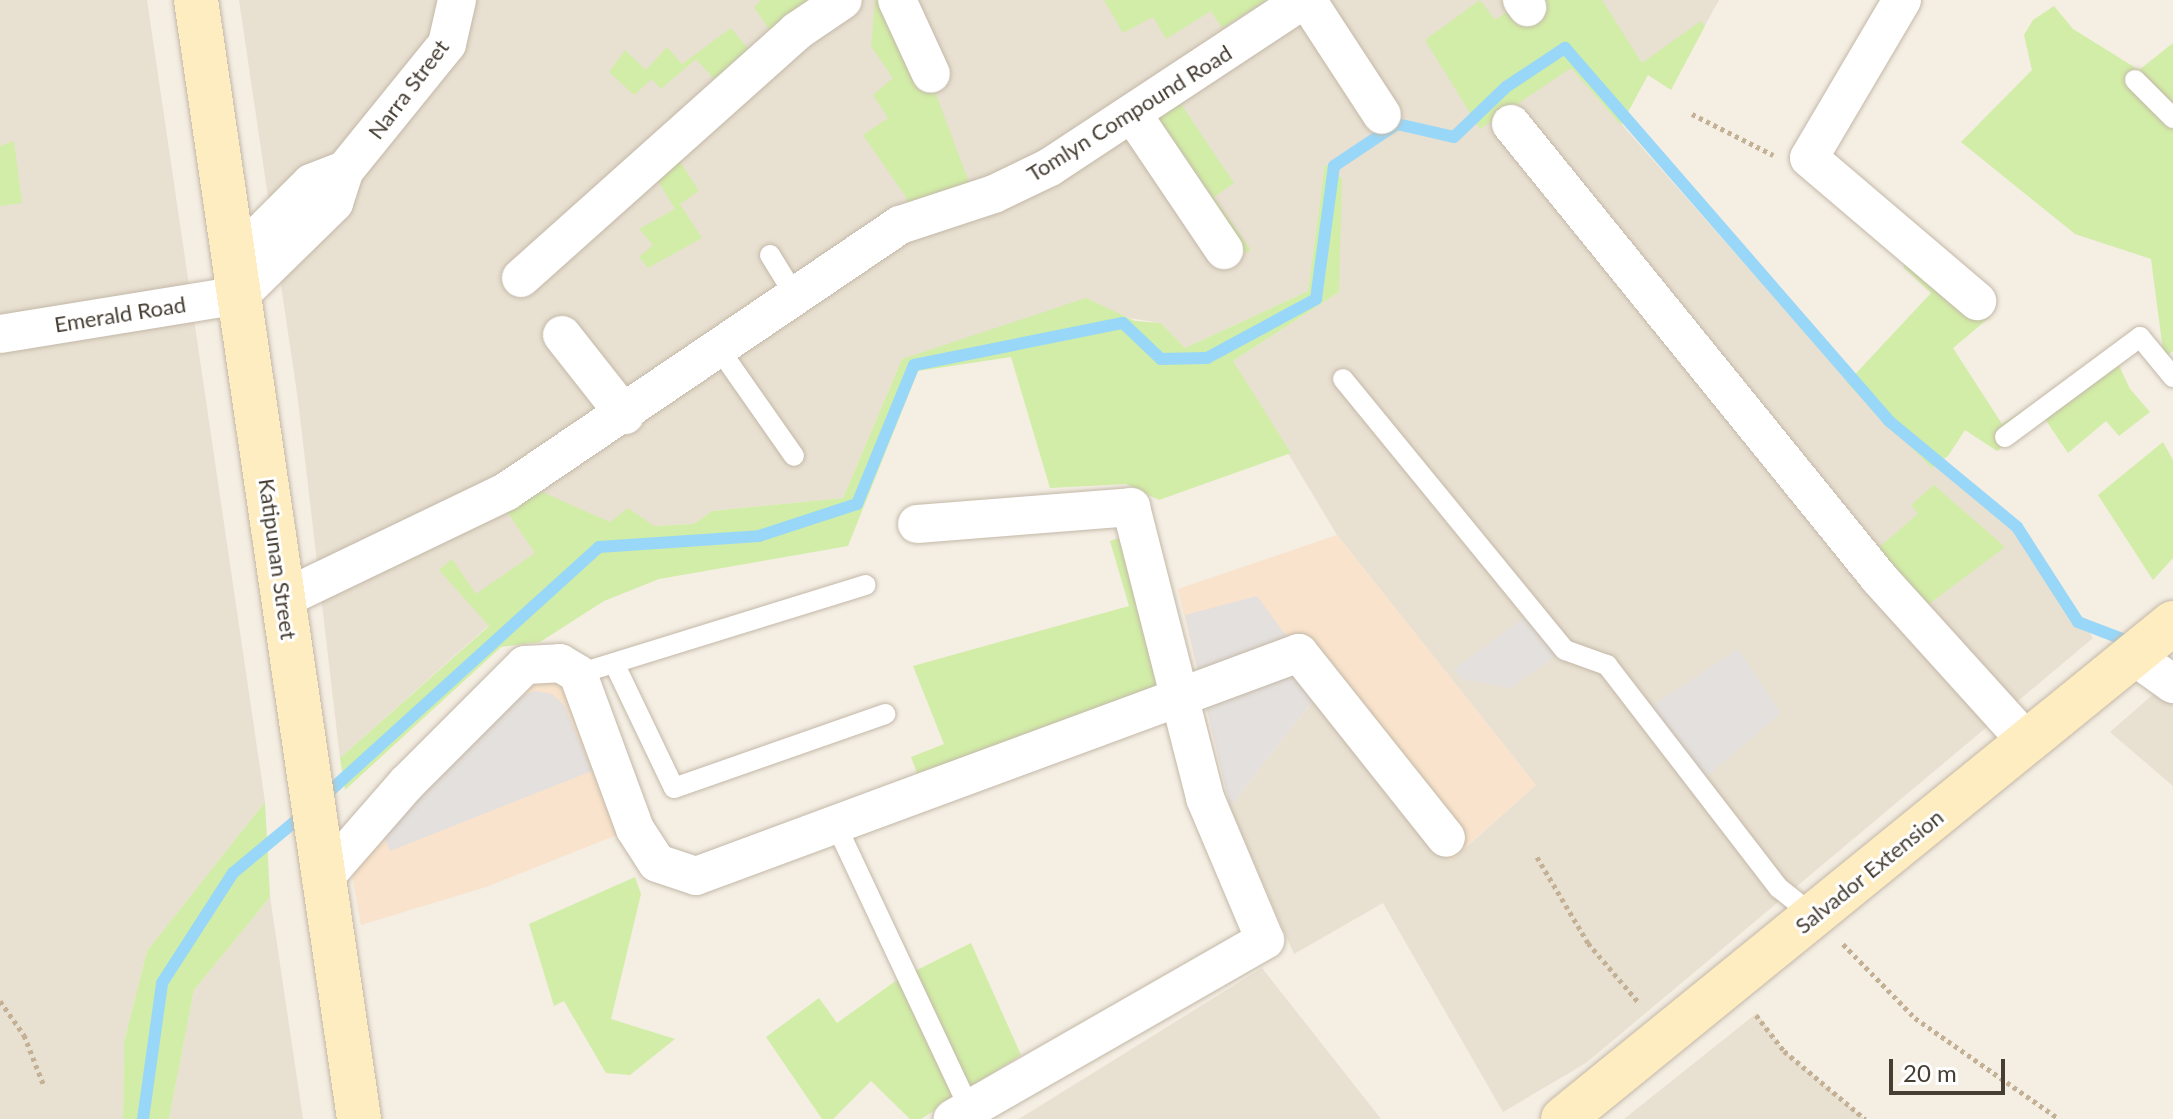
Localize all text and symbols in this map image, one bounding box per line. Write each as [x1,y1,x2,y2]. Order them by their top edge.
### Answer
street label: Narra Street [362,34,454,144]
street label: Tomlyn Compound Road [1022,39,1236,187]
street label: Emerald Road [52,291,188,337]
street label: Katipunan Street [254,477,302,641]
street label: Salvador Extension [1789,803,1949,939]
scale bar [1893,1043,2009,1093]
text: 20 m [1903,1058,1957,1087]

